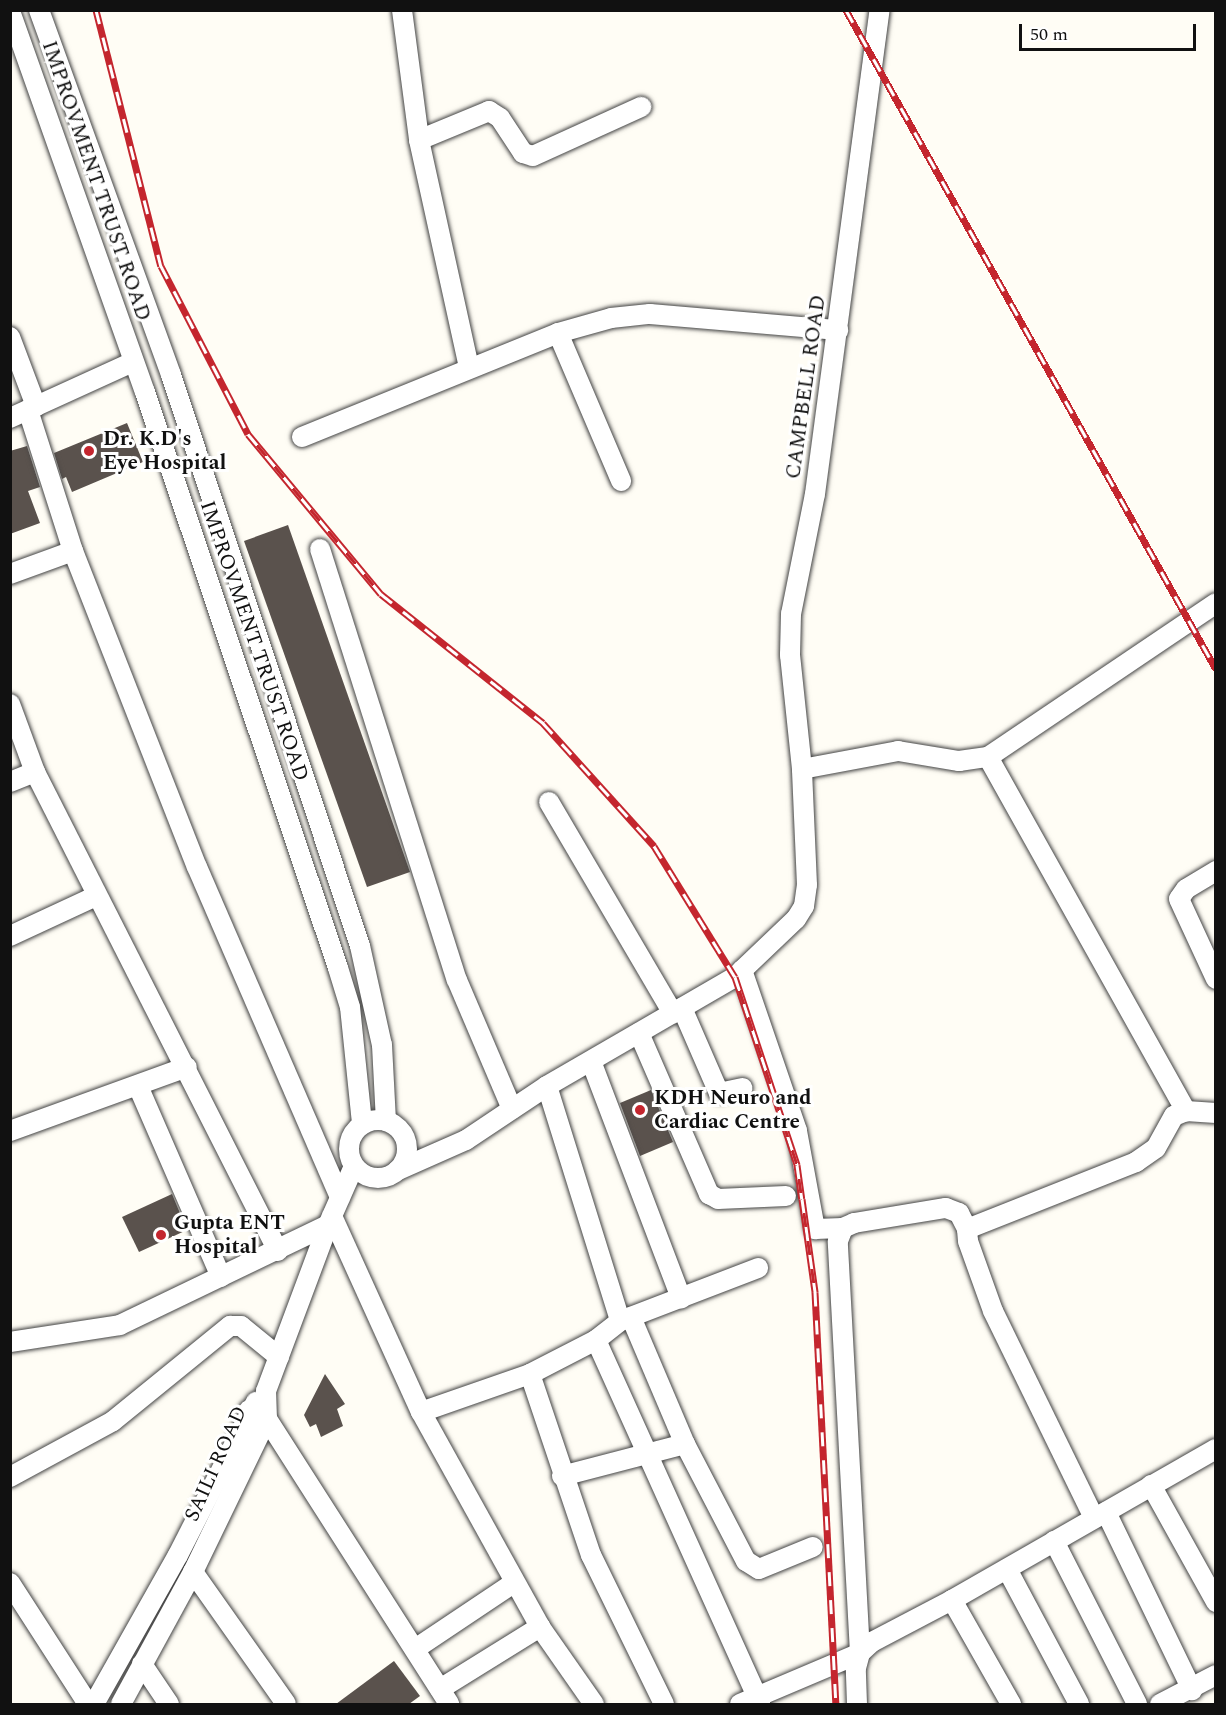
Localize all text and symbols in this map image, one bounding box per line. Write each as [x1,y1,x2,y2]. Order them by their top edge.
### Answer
scale bar [1022,12,1199,50]
text: 50 m [1030,21,1068,48]
street label: IMPROVMENT TRUST ROAD [36,37,156,325]
street label: CAMPBELL ROAD [781,293,831,481]
place label: Dr. K.D's Eye Hospital [103,426,226,476]
marker: Dr. K.D's Eye Hospital [80,442,98,460]
street label: IMPROVMENT TRUST ROAD [194,497,314,785]
place label: KDH Neuro and Cardiac Centre [654,1085,811,1135]
marker: KDH Neuro and Cardiac Centre [631,1101,649,1119]
place label: Gupta ENT Hospital [174,1210,285,1260]
marker: Gupta ENT Hospital [152,1226,170,1244]
street label: SAILI ROAD [179,1402,253,1526]

